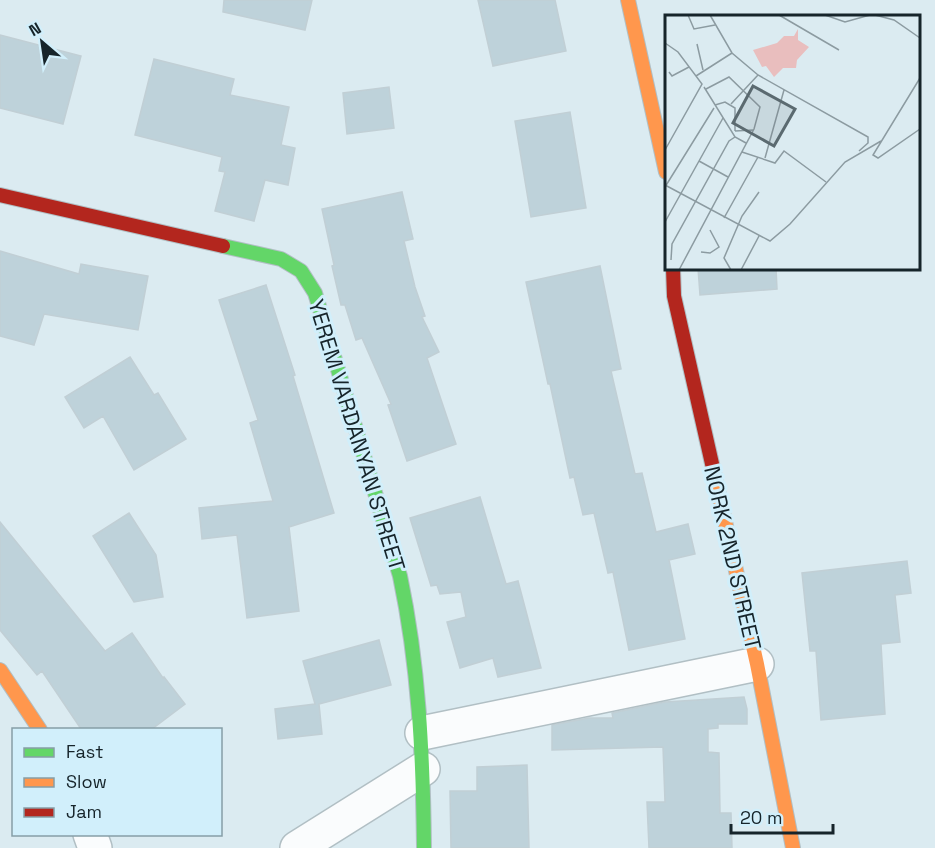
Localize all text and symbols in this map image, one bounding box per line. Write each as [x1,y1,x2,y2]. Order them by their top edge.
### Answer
north arrow [12,12,72,72]
inset map [665,15,920,270]
text: N [25,18,45,41]
street label: YEREM VARDANYAN STREET [302,296,412,574]
street label: NORK 2ND STREET [698,463,768,653]
legend [12,728,222,836]
text: Fast [66,740,103,763]
text: Slow [66,770,107,793]
scale bar [731,797,833,835]
text: Jam [66,800,102,823]
text: 20 m [740,806,783,829]

